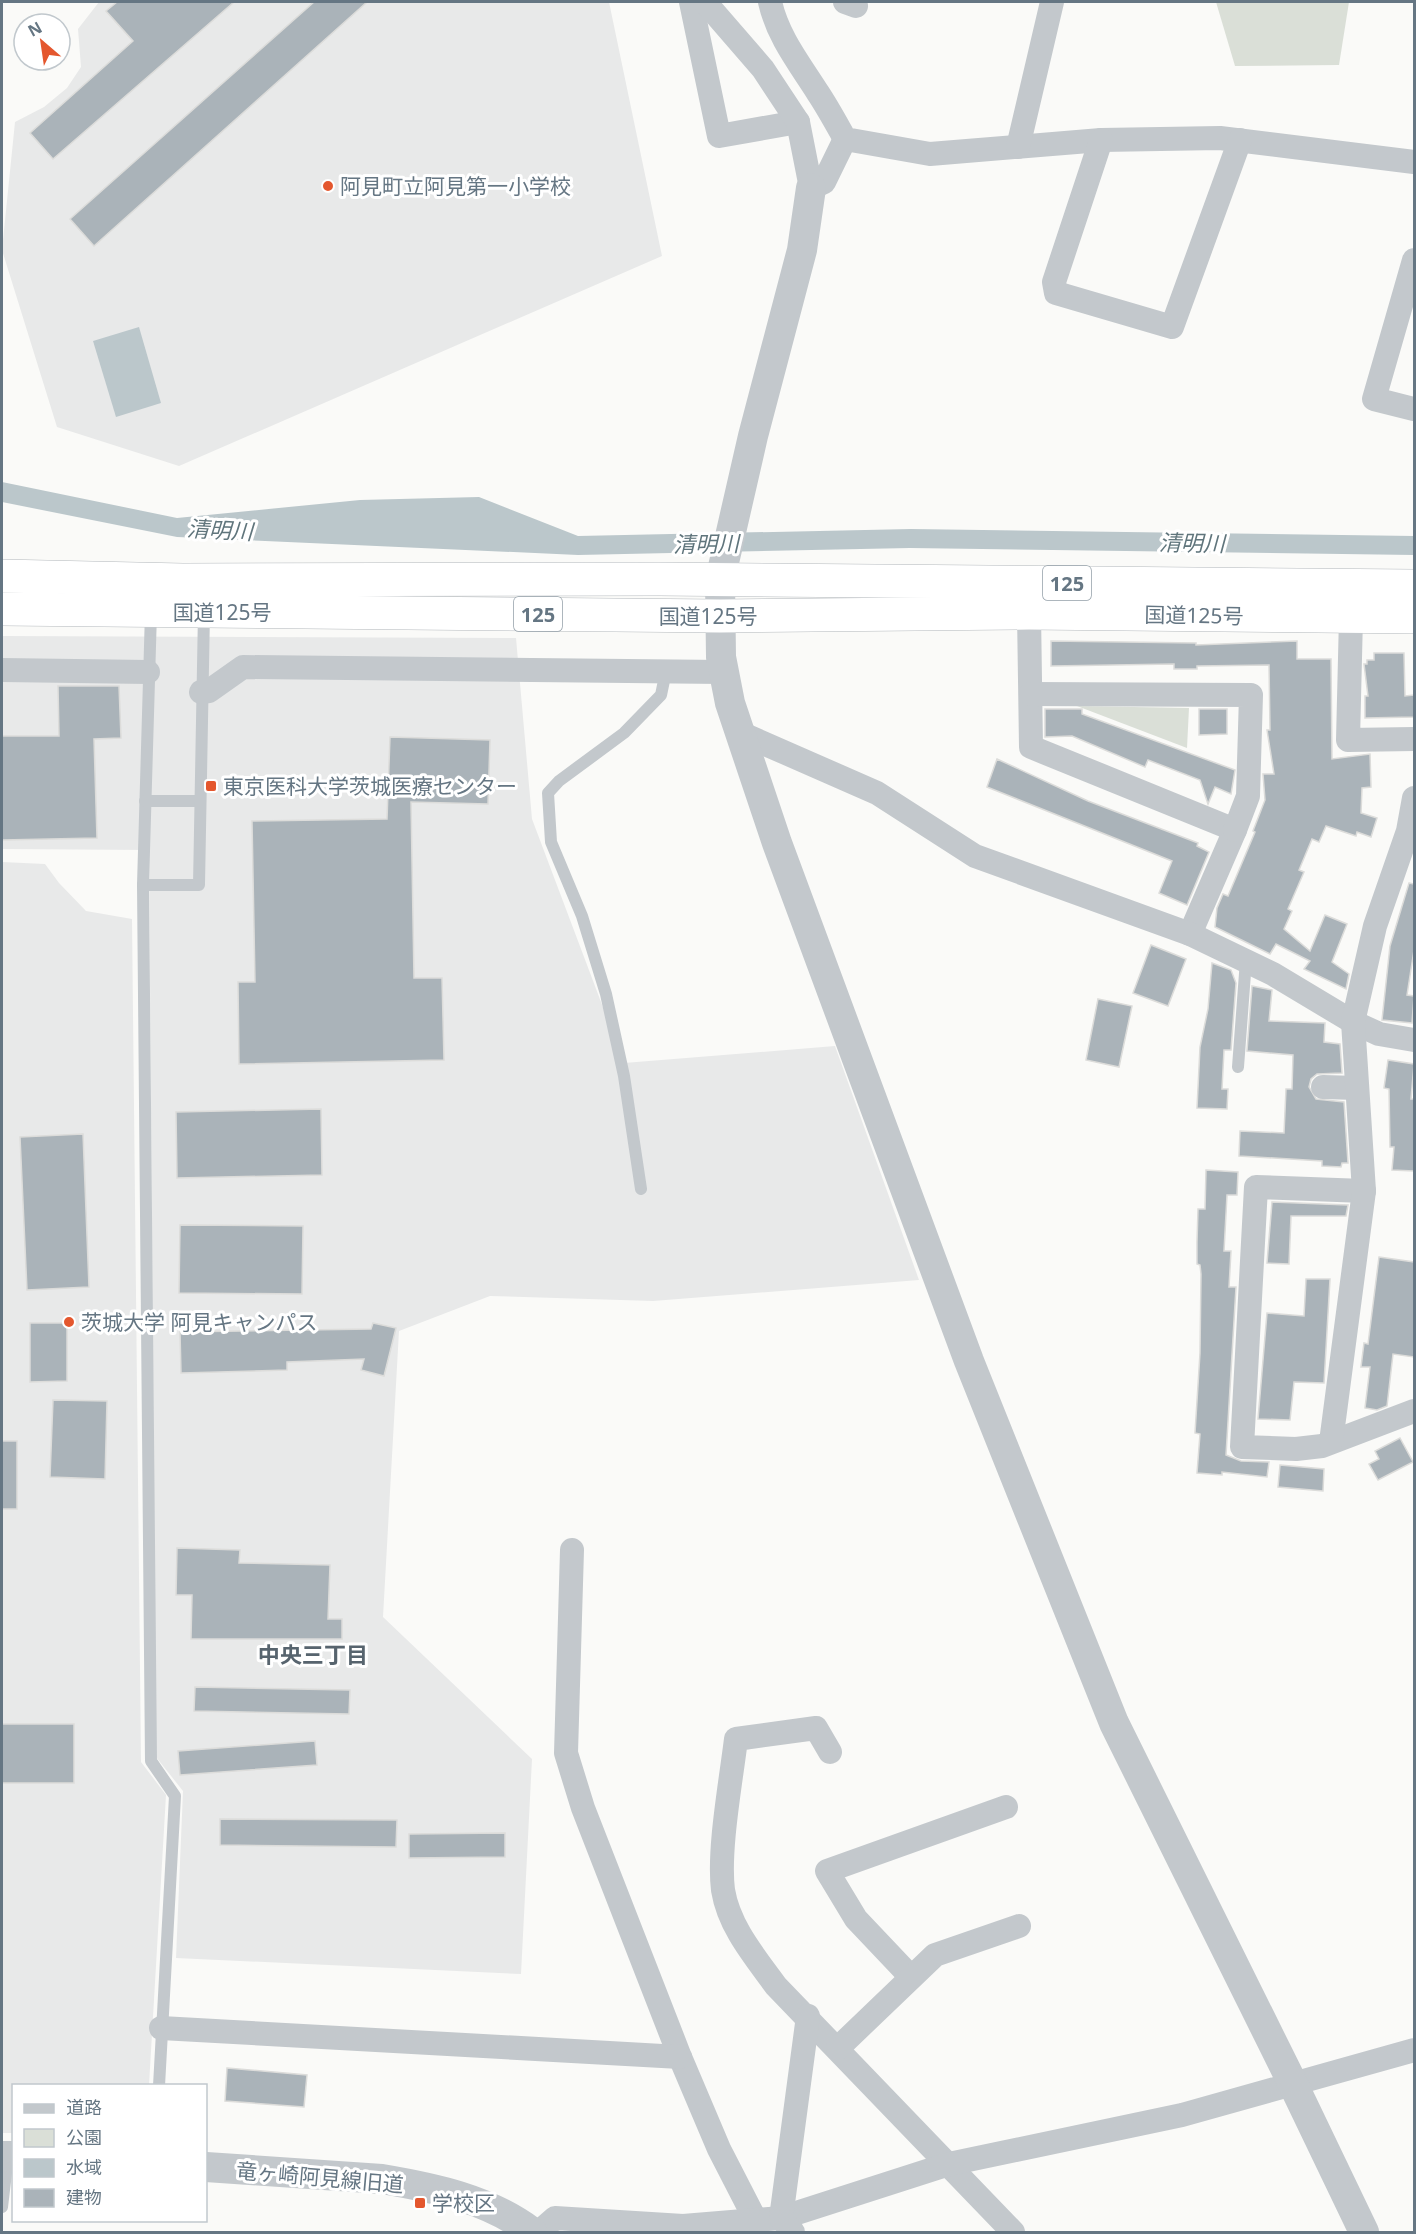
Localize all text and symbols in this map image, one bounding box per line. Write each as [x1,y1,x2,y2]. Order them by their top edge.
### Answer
north arrow [12,12,72,72]
text: N [24,16,46,42]
place label: 阿見町立阿見第一小学校 [340,172,571,200]
marker: 阿見町立阿見第一小学校 [321,179,335,193]
water label: 清明川 [186,512,256,546]
water label: 清明川 [1159,526,1227,558]
water label: 清明川 [673,527,741,559]
road number: 125 [1043,566,1091,600]
road number: 125 [514,597,562,631]
street label: 国道125号 [172,598,272,626]
street label: 国道125号 [1144,600,1244,630]
street label: 国道125号 [658,602,758,630]
place label: 東京医科大学茨城医療センター [223,772,517,800]
marker: 東京医科大学茨城医療センター [204,779,218,793]
place label: 茨城大学 阿見キャンパス [81,1308,317,1336]
marker: 茨城大学 阿見キャンパス [62,1315,76,1329]
district label: 中央三丁目 [258,1639,368,1669]
legend [12,2084,207,2222]
text: 道路 [66,2095,102,2119]
text: 公園 [66,2125,102,2149]
text: 水域 [66,2155,102,2179]
street label: 竜ヶ崎阿見線旧道 [235,2156,405,2198]
text: 建物 [66,2185,102,2209]
place label: 学校区 [432,2189,495,2217]
marker: 学校区 [413,2196,427,2210]

